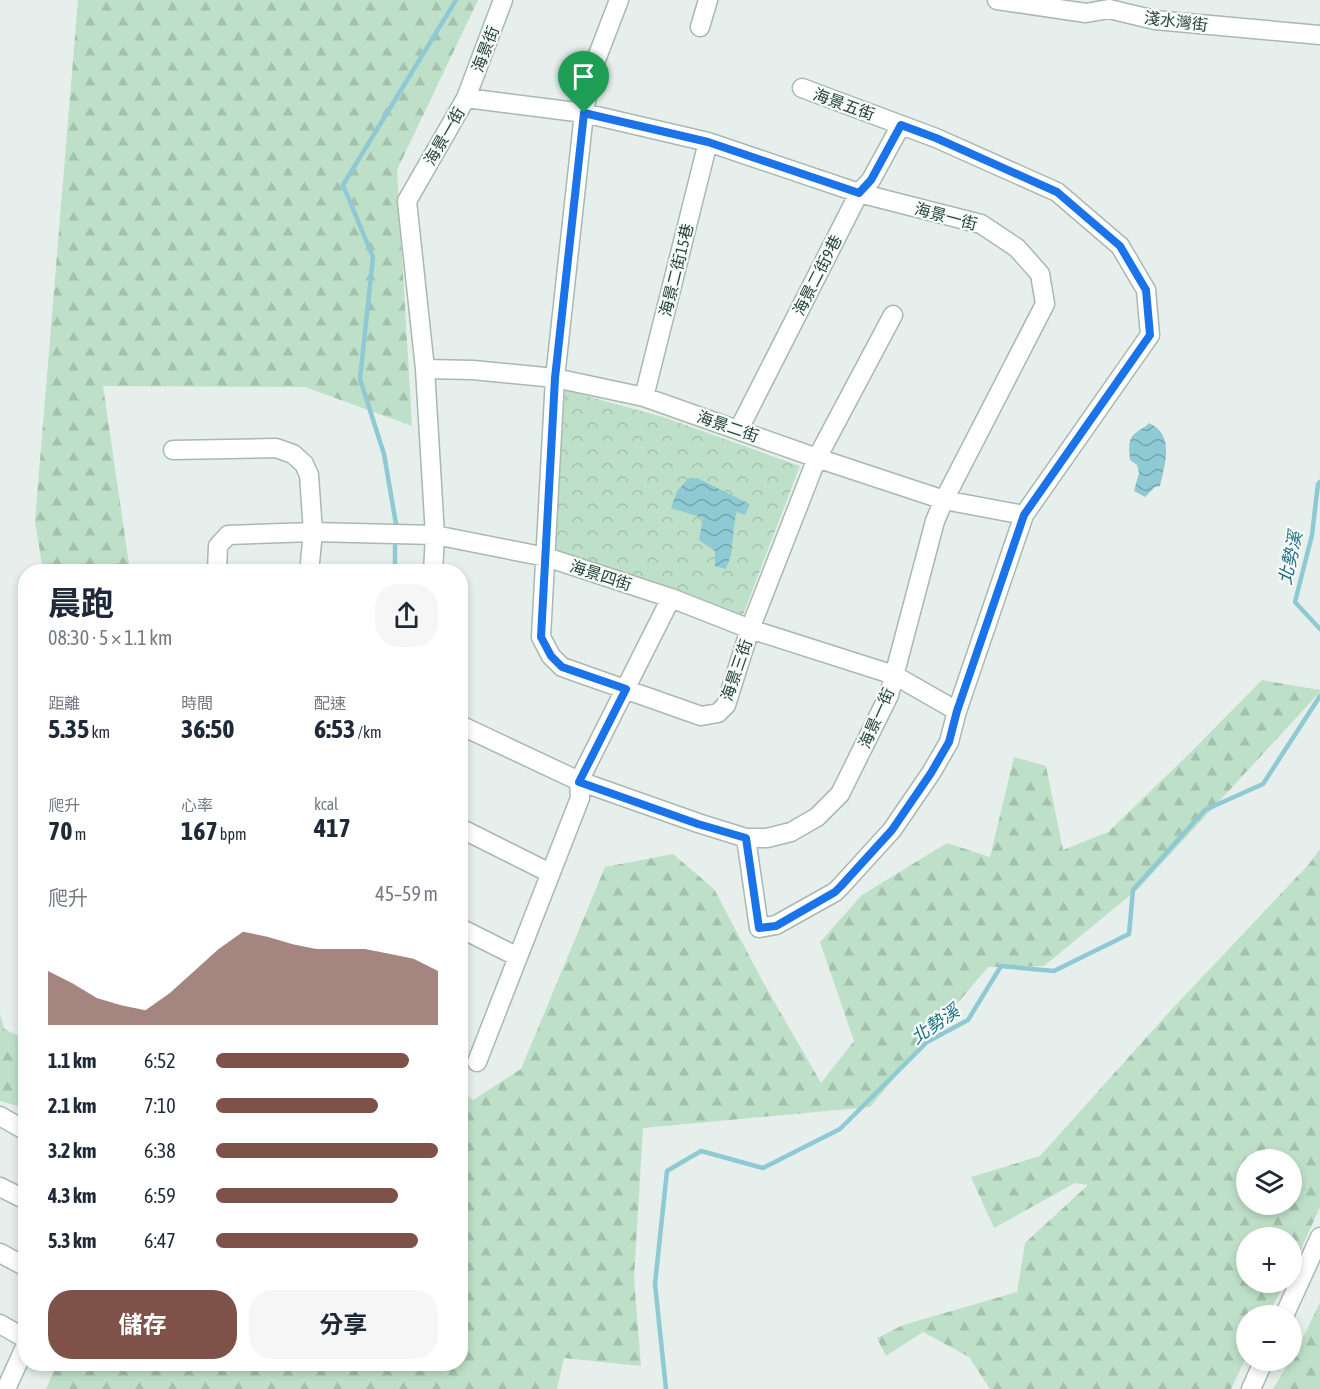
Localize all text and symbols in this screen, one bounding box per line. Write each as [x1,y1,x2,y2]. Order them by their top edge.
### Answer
street label: 淺水灣街 [1143,8,1209,34]
street label: 海景街 [468,23,502,75]
pin [558,51,609,113]
icon: arrive [567,60,600,93]
street label: 海景五街 [811,85,877,123]
street label: 海景一街 [420,104,468,168]
street label: 海景一街 [913,199,979,233]
street label: 海景二街15巷 [656,222,696,318]
street label: 海景二街9巷 [789,232,845,318]
street label: 海景二街 [695,407,761,445]
water label: 北勢溪 [1274,526,1307,587]
street label: 海景四街 [568,557,634,593]
text: 晨跑 [48,584,114,622]
button: share [375,584,438,647]
text: 08:30 · 5 × 1.1 km [48,626,173,649]
street label: 海景三街 [717,637,755,703]
street label: 海景一街 [855,685,897,751]
text: 距離 [48,694,80,712]
text: 時間 [181,694,213,712]
text: 配速 [314,694,346,712]
text: 5.35 [48,714,89,744]
text: 36:50 [181,714,235,744]
text: 6:53 [314,714,355,744]
text: km [89,723,110,741]
text: /km [355,723,381,741]
text: kcal [314,795,338,813]
text: 爬升 [48,796,80,814]
text: 心率 [181,796,213,814]
text: 417 [314,813,351,843]
text: 70 [48,816,72,846]
text: 167 [181,816,218,846]
text: m [72,825,86,843]
text: bpm [218,825,247,843]
text: 45–59 m [375,882,438,905]
text: 爬升 [48,886,88,909]
water label: 北勢溪 [907,998,966,1048]
text: 1.1 km [48,1049,96,1072]
text: 6:52 [144,1049,176,1072]
text: 2.1 km [48,1094,96,1117]
text: 7:10 [144,1094,176,1117]
text: 3.2 km [48,1139,96,1162]
text: 6:38 [144,1139,176,1162]
map controls [1236,1149,1302,1371]
button: layers [1236,1149,1302,1215]
text: 4.3 km [48,1184,96,1207]
text: 6:59 [144,1184,176,1207]
button: + [1236,1227,1302,1293]
text: 5.3 km [48,1229,96,1252]
text: 6:47 [144,1229,176,1252]
button: 儲存 [48,1290,237,1359]
button: 分享 [249,1290,438,1359]
button: − [1236,1305,1302,1371]

